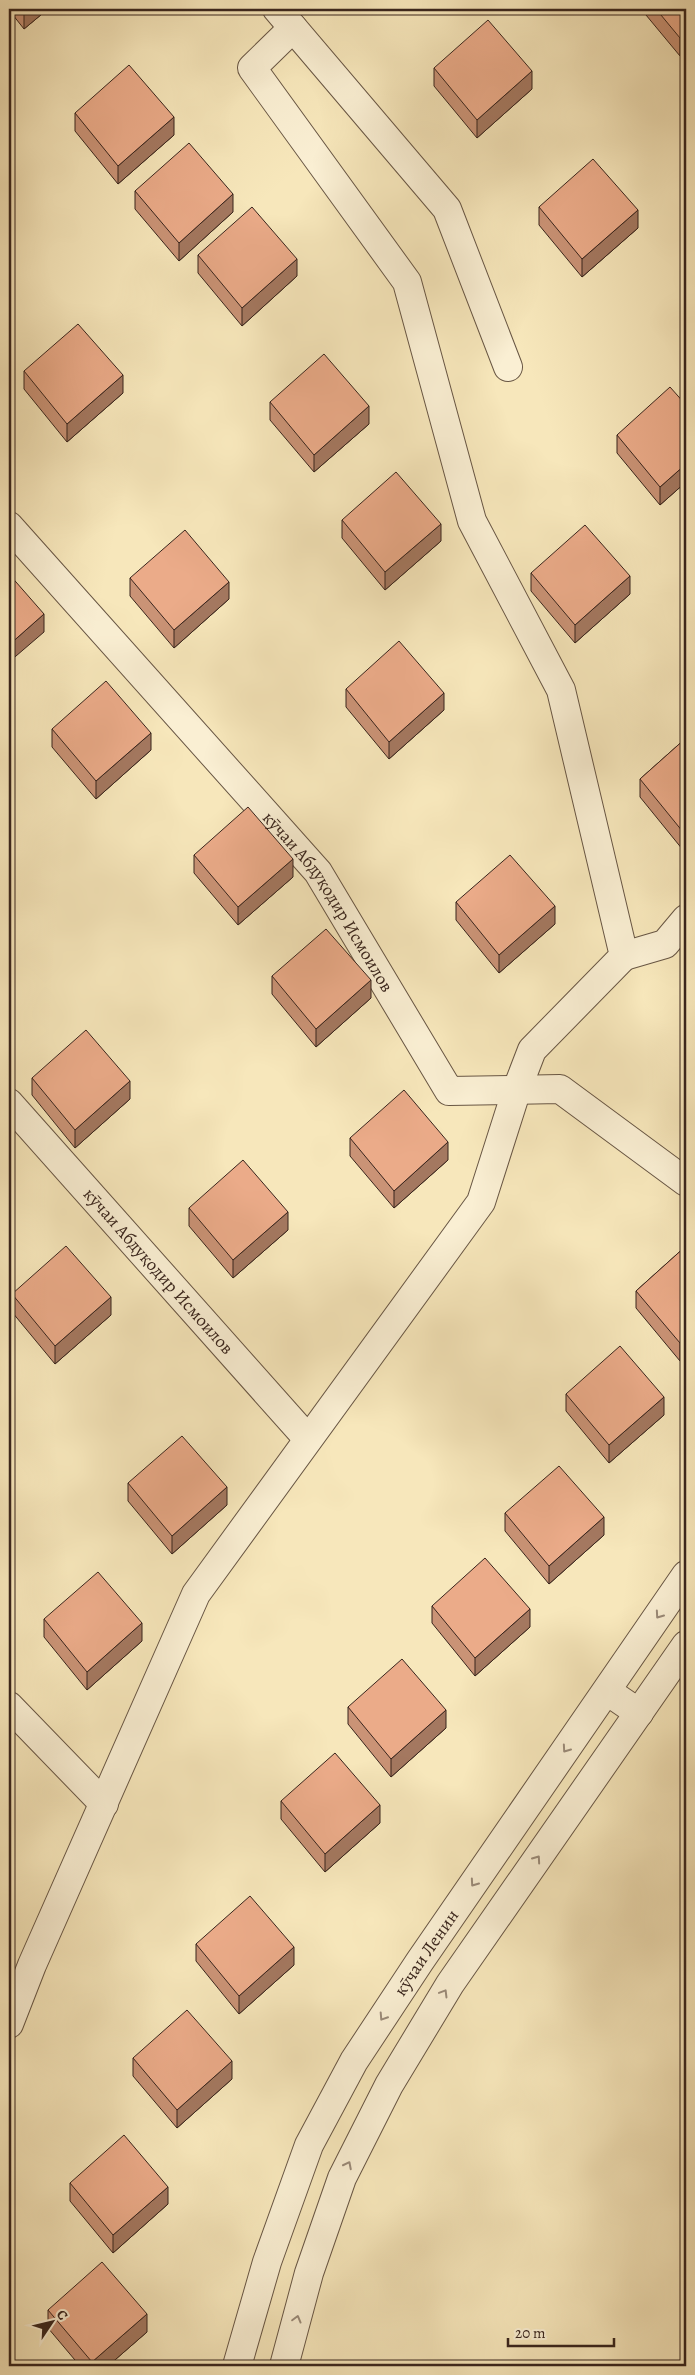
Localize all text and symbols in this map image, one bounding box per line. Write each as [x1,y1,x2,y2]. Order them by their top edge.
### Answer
street label: кӯчаи Абдуқодир Исмоилов [257,806,399,996]
street label: кӯчаи Абдуқодир Исмоилов [78,1183,239,1360]
one-way arrow [656,1610,665,1619]
one-way arrow [563,1743,572,1753]
one-way arrow [531,1856,540,1865]
one-way arrow [471,1877,480,1887]
street label: кӯчаи Ленин [388,1905,464,2001]
one-way arrow [438,1990,448,1999]
one-way arrow [380,2012,389,2021]
one-way arrow [342,2161,352,2170]
north arrow [28,2298,78,2348]
text: С [52,2306,73,2324]
scale bar [508,2315,614,2347]
one-way arrow [291,2316,301,2324]
text: 20 m [515,2323,546,2343]

